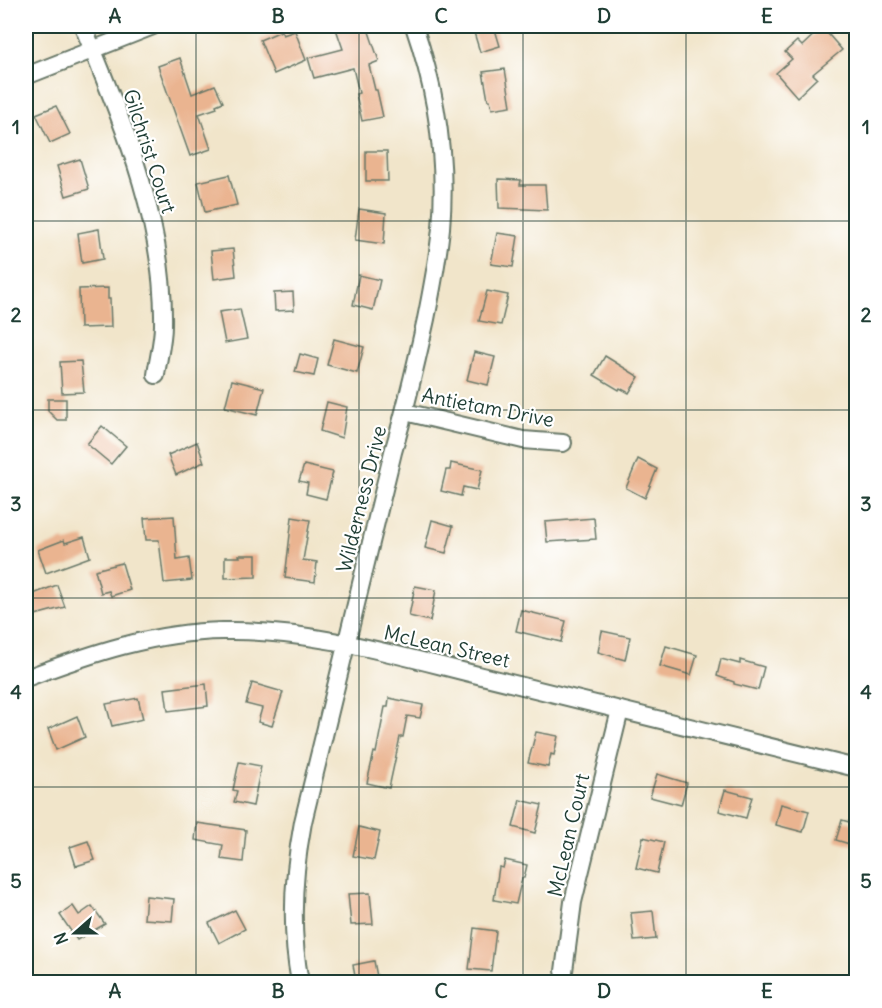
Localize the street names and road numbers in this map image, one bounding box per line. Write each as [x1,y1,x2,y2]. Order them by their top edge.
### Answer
street label: Gilchrist Court [118,86,182,217]
street label: Antietam Drive [420,382,556,432]
street label: Wilderness Drive [331,423,391,575]
street label: McLean Street [382,619,513,673]
street label: McLean Court [542,771,594,899]

